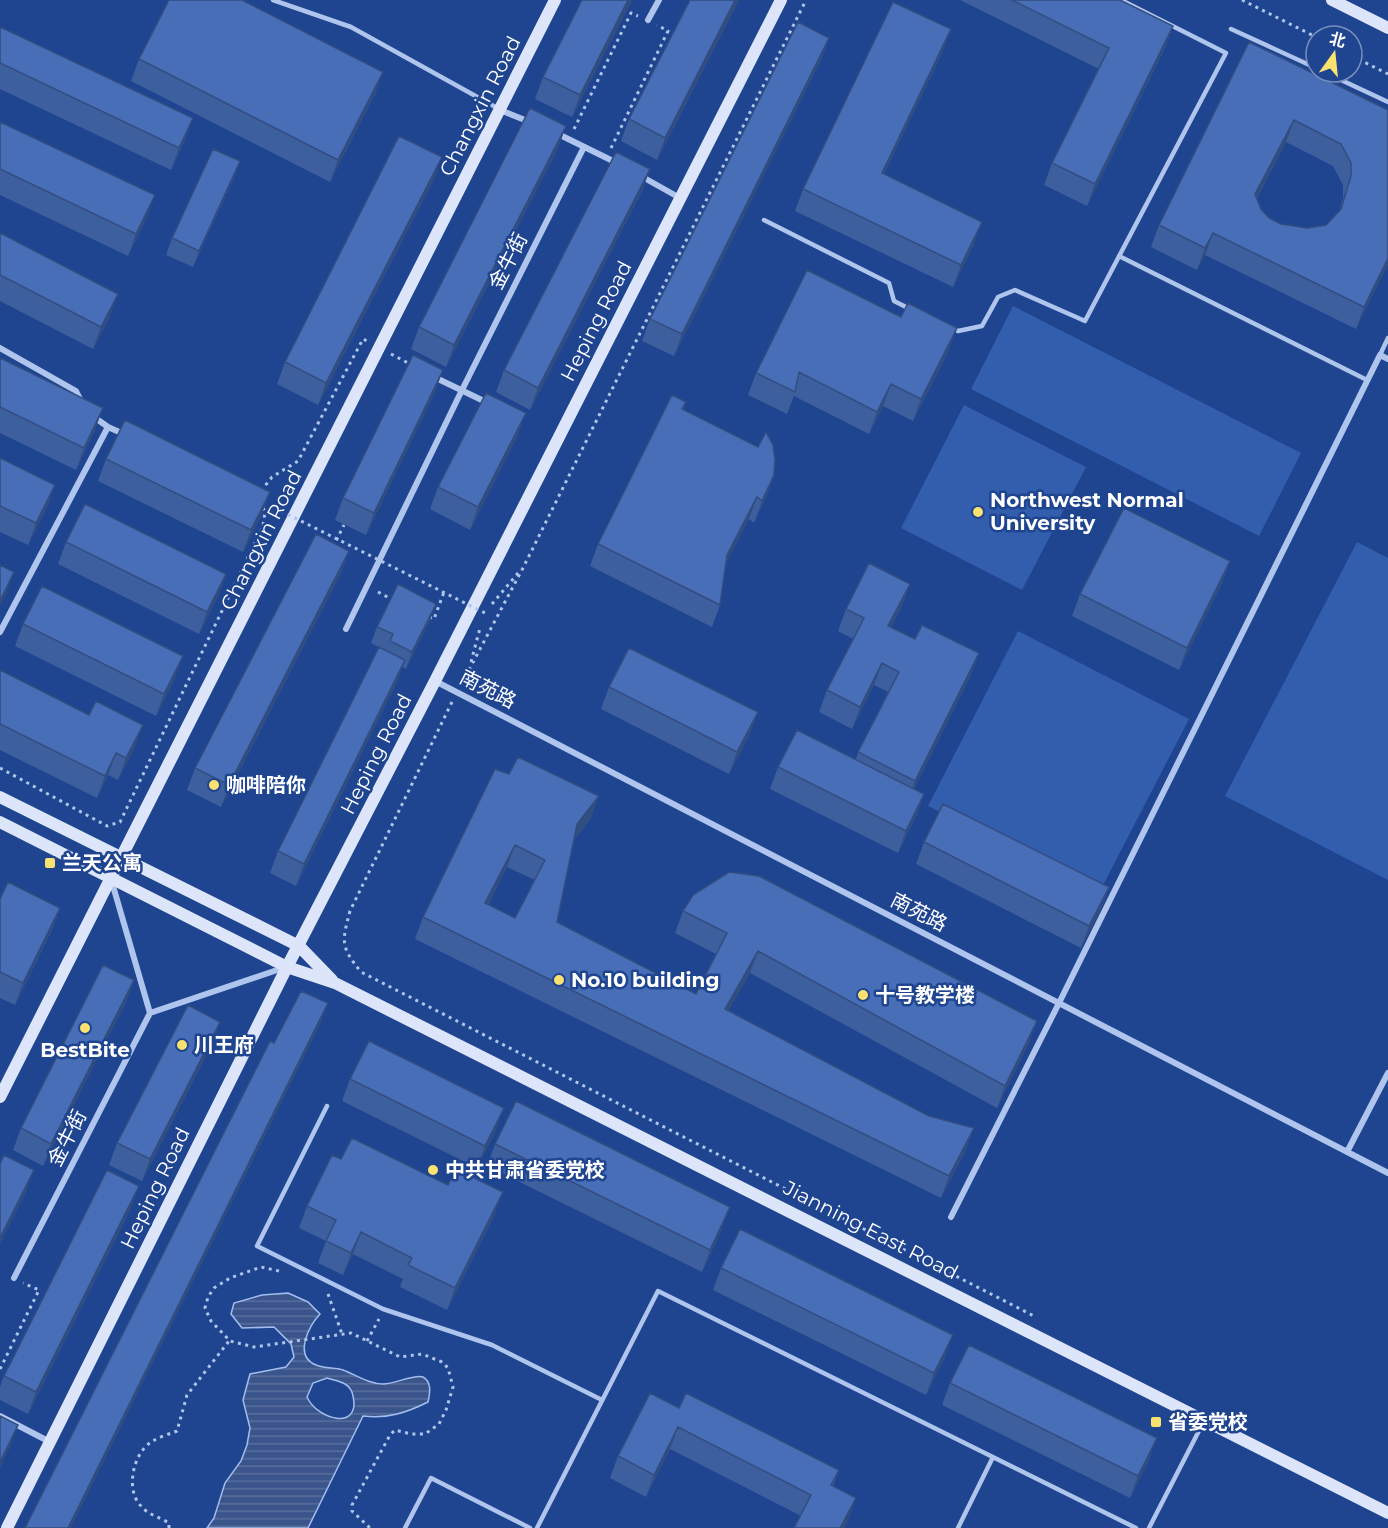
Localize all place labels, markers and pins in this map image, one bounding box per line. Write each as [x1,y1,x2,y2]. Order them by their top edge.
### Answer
place label: Northwest Normal University [990,488,1184,535]
marker: Northwest Normal University [971,505,985,519]
place label: 咖啡陪你 [226,773,306,797]
marker: 咖啡陪你 [207,778,221,792]
place label: 兰天公寓 [62,851,142,875]
marker: 兰天公寓 [43,856,57,870]
place label: No.10 building [571,968,719,992]
marker: No.10 building [552,973,566,987]
place label: 十号教学楼 [875,983,975,1007]
marker: 十号教学楼 [856,988,870,1002]
marker: BestBite [78,1021,92,1035]
place label: 川王府 [194,1033,254,1057]
place label: BestBite [40,1038,130,1062]
marker: 川王府 [175,1038,189,1052]
place label: 中共甘肃省委党校 [445,1158,605,1182]
marker: 中共甘肃省委党校 [426,1163,440,1177]
place label: 省委党校 [1168,1410,1248,1434]
marker: 省委党校 [1149,1415,1163,1429]

